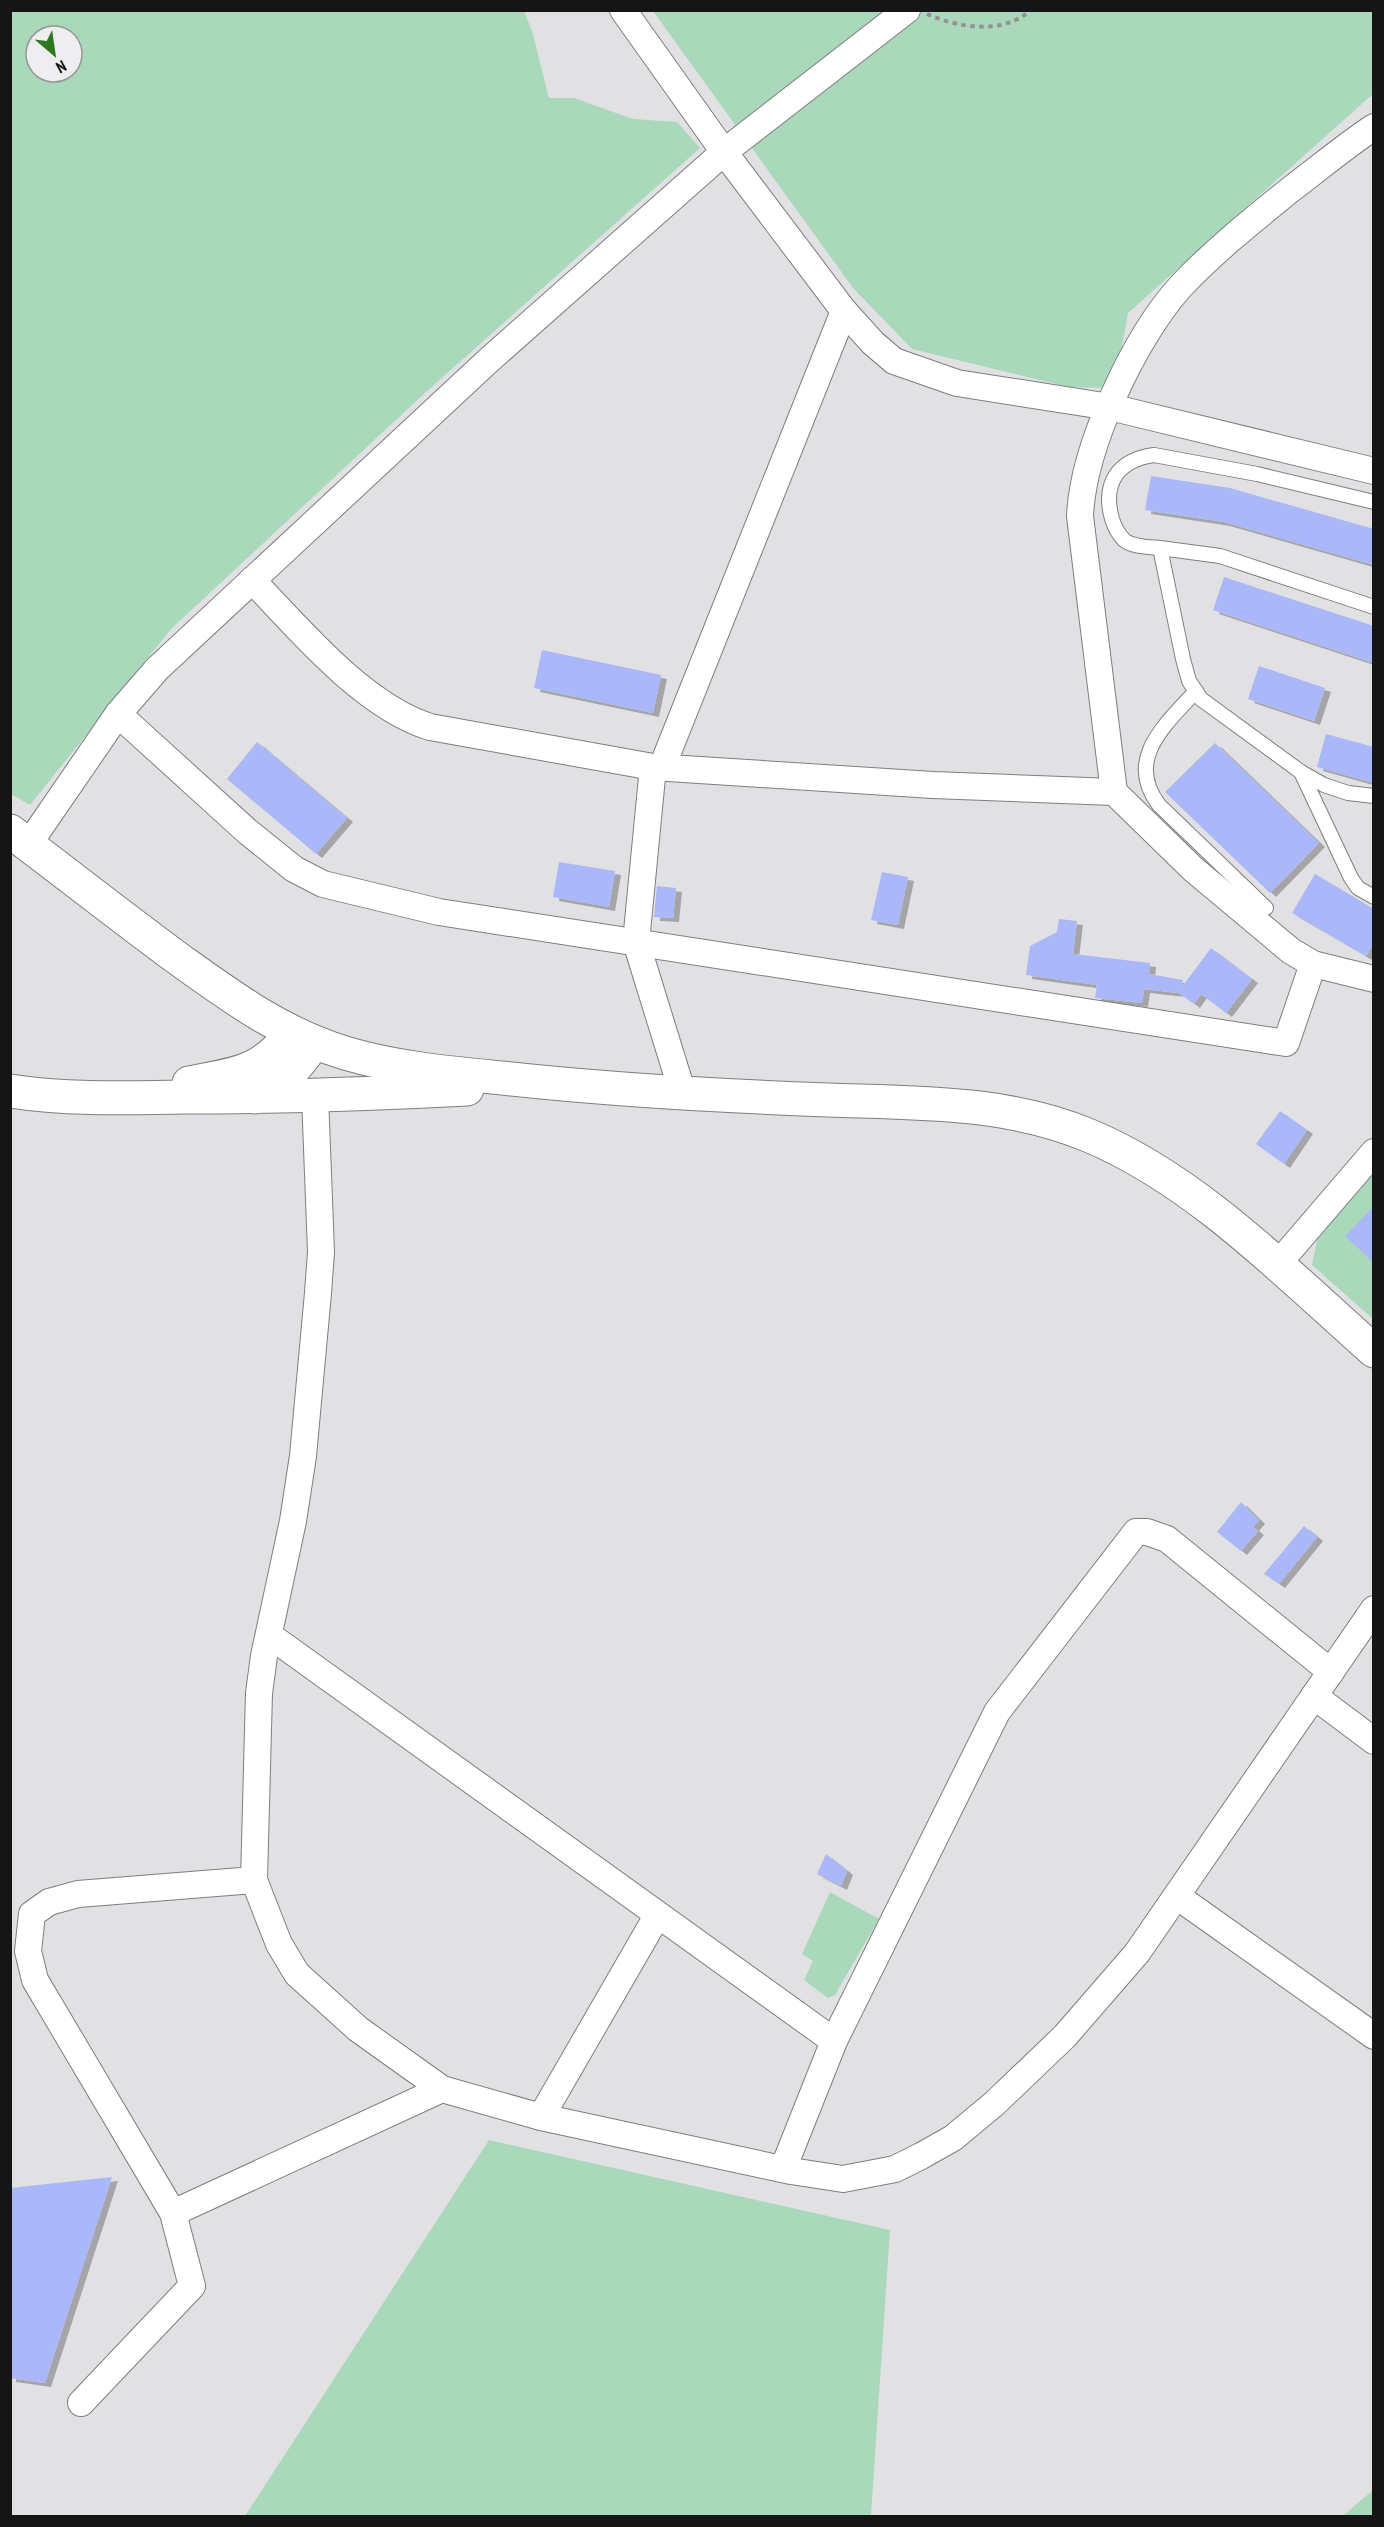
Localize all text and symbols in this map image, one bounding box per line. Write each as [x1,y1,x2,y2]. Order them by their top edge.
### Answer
north arrow [24,24,84,84]
text: N [53,56,70,78]

